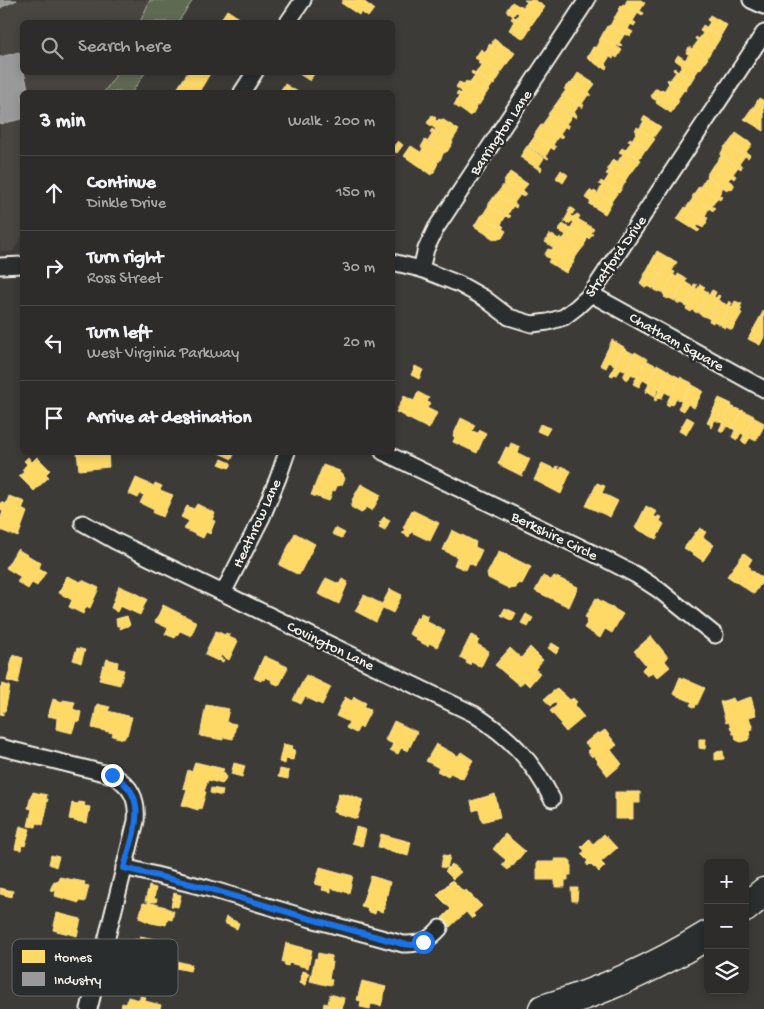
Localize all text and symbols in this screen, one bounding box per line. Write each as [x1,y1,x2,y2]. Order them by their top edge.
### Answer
search box [20,20,395,75]
icon: search [38,34,66,62]
text: Search here [78,36,172,59]
street label: Barrington Lane [466,87,537,180]
text: 3 min [40,110,85,135]
text: Walk · 200 m [288,113,375,132]
text: Continue [87,172,156,195]
icon: ahead [40,179,68,207]
text: 150 m [336,184,375,203]
text: Dinkle Drive [87,195,166,214]
street label: Stratford Drive [582,213,652,301]
text: Turn right [87,247,163,270]
icon: right [40,254,68,282]
text: 30 m [342,259,375,278]
text: Ross Street [87,270,162,289]
street label: Chatham Square [625,309,727,376]
text: Turn left [87,322,151,345]
icon: left [40,329,68,357]
text: 20 m [343,334,375,353]
text: West Virginia Parkway [87,345,239,364]
icon: arrive [40,404,68,432]
text: Arrive at destination [87,407,251,430]
street label: Heathrow Lane [229,476,286,571]
street label: Berkshire Circle [507,508,600,566]
street label: Covington Lane [284,618,377,676]
route end [101,764,124,787]
map controls [704,859,749,994]
button: + [704,859,749,904]
button: − [704,904,749,949]
route start [412,931,435,954]
legend [12,939,178,996]
button: layers [704,949,749,994]
text: Homes [54,950,92,967]
text: Industry [54,973,102,990]

